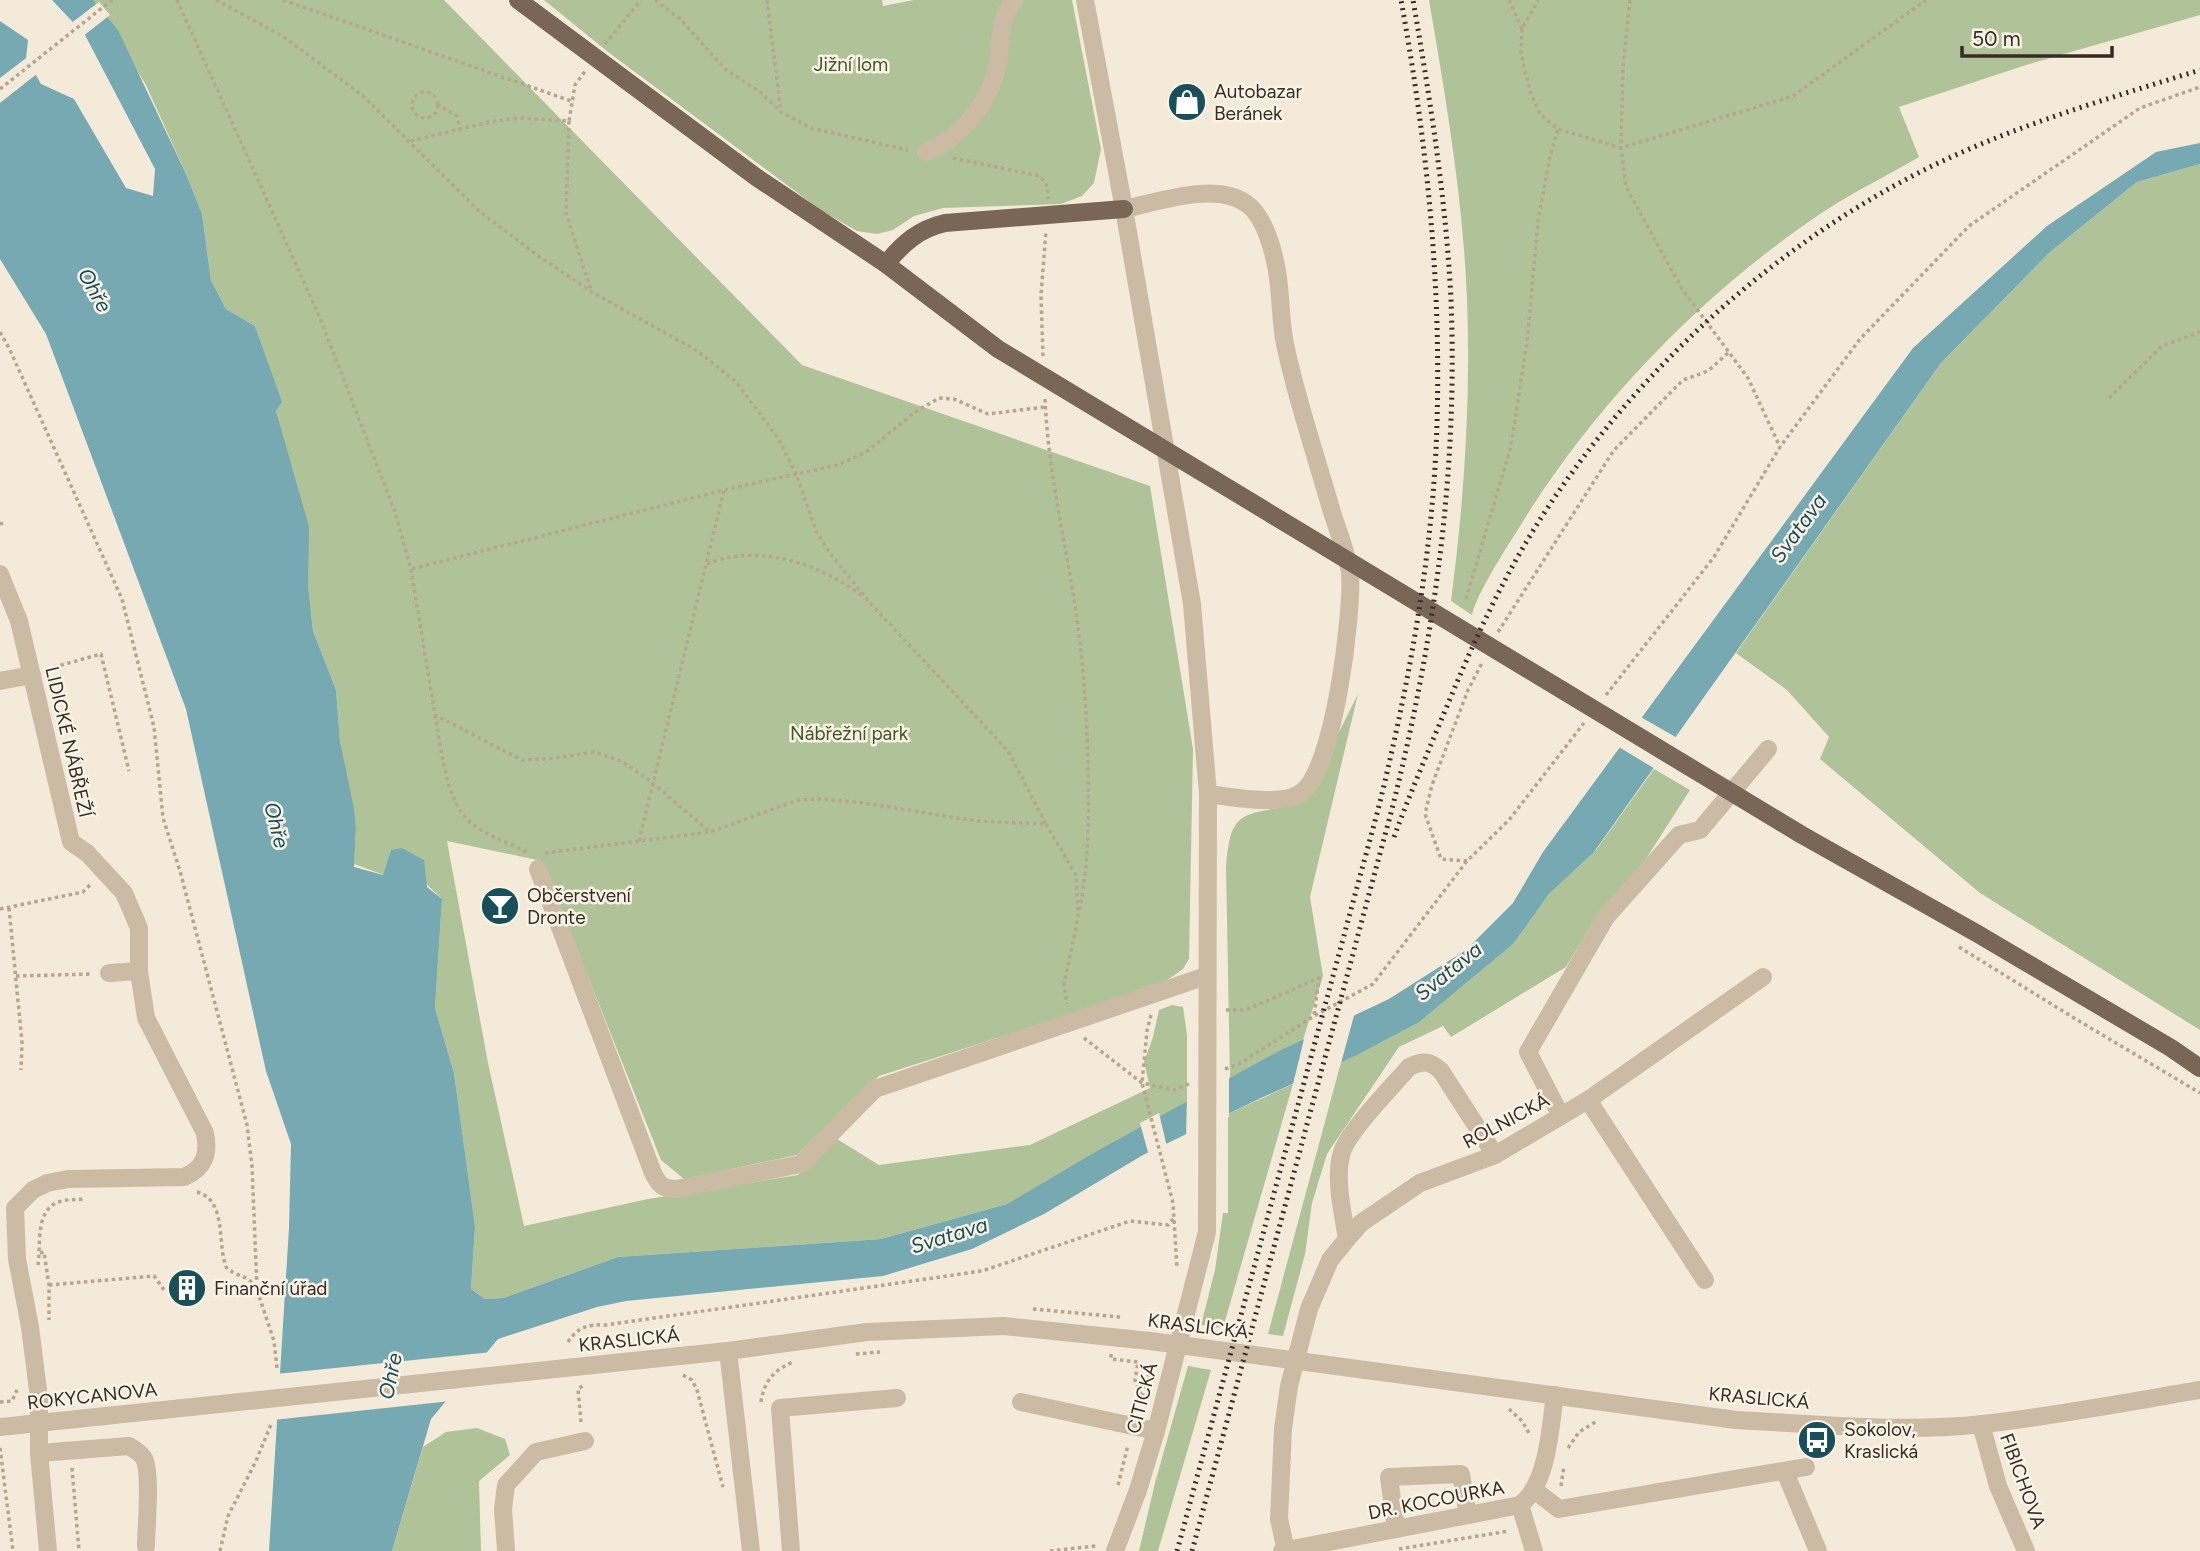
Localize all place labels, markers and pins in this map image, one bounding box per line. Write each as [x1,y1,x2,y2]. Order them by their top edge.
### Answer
place label: Autobazar Beránek [1214,80,1302,125]
shop icon: Autobazar Beránek [1166,81,1208,123]
place label: Občerstvení Dronte [527,884,633,929]
bar icon: Občerstvení Dronte [479,885,521,927]
building icon: Finanční úřad [166,1267,208,1309]
place label: Finanční úřad [214,1277,327,1300]
place label: Sokolov, Kraslická [1844,1418,1918,1463]
bus stop icon: Sokolov, Kraslická [1796,1419,1838,1461]

